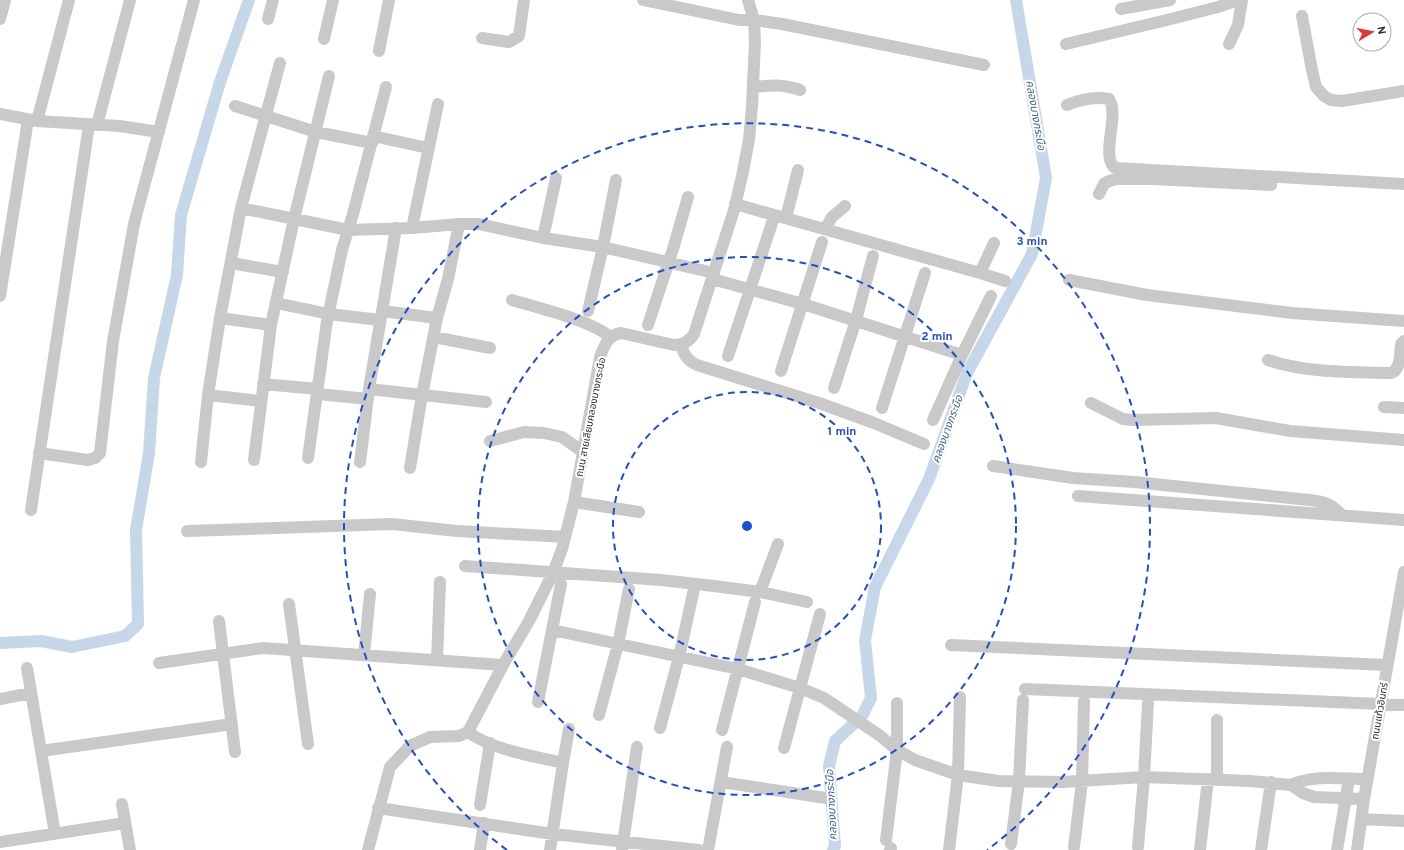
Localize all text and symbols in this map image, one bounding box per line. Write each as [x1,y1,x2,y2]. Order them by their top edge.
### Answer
north arrow [1352,12,1392,52]
text: N [1373,25,1388,36]
water label: คลองบางกระบือ [1022,79,1048,152]
text: 3 min [1016,234,1048,250]
text: 2 min [921,329,953,345]
street label: ถนน สายเลียบคลองบางกระบือ [574,356,609,478]
water label: คลองบางกระบือ [929,393,967,465]
text: 1 min [828,424,856,440]
centre of rings [740,519,754,533]
street label: ถนนแก้วอินทร์ [1369,681,1392,741]
water label: คลองบางกระบือ [823,768,841,841]

